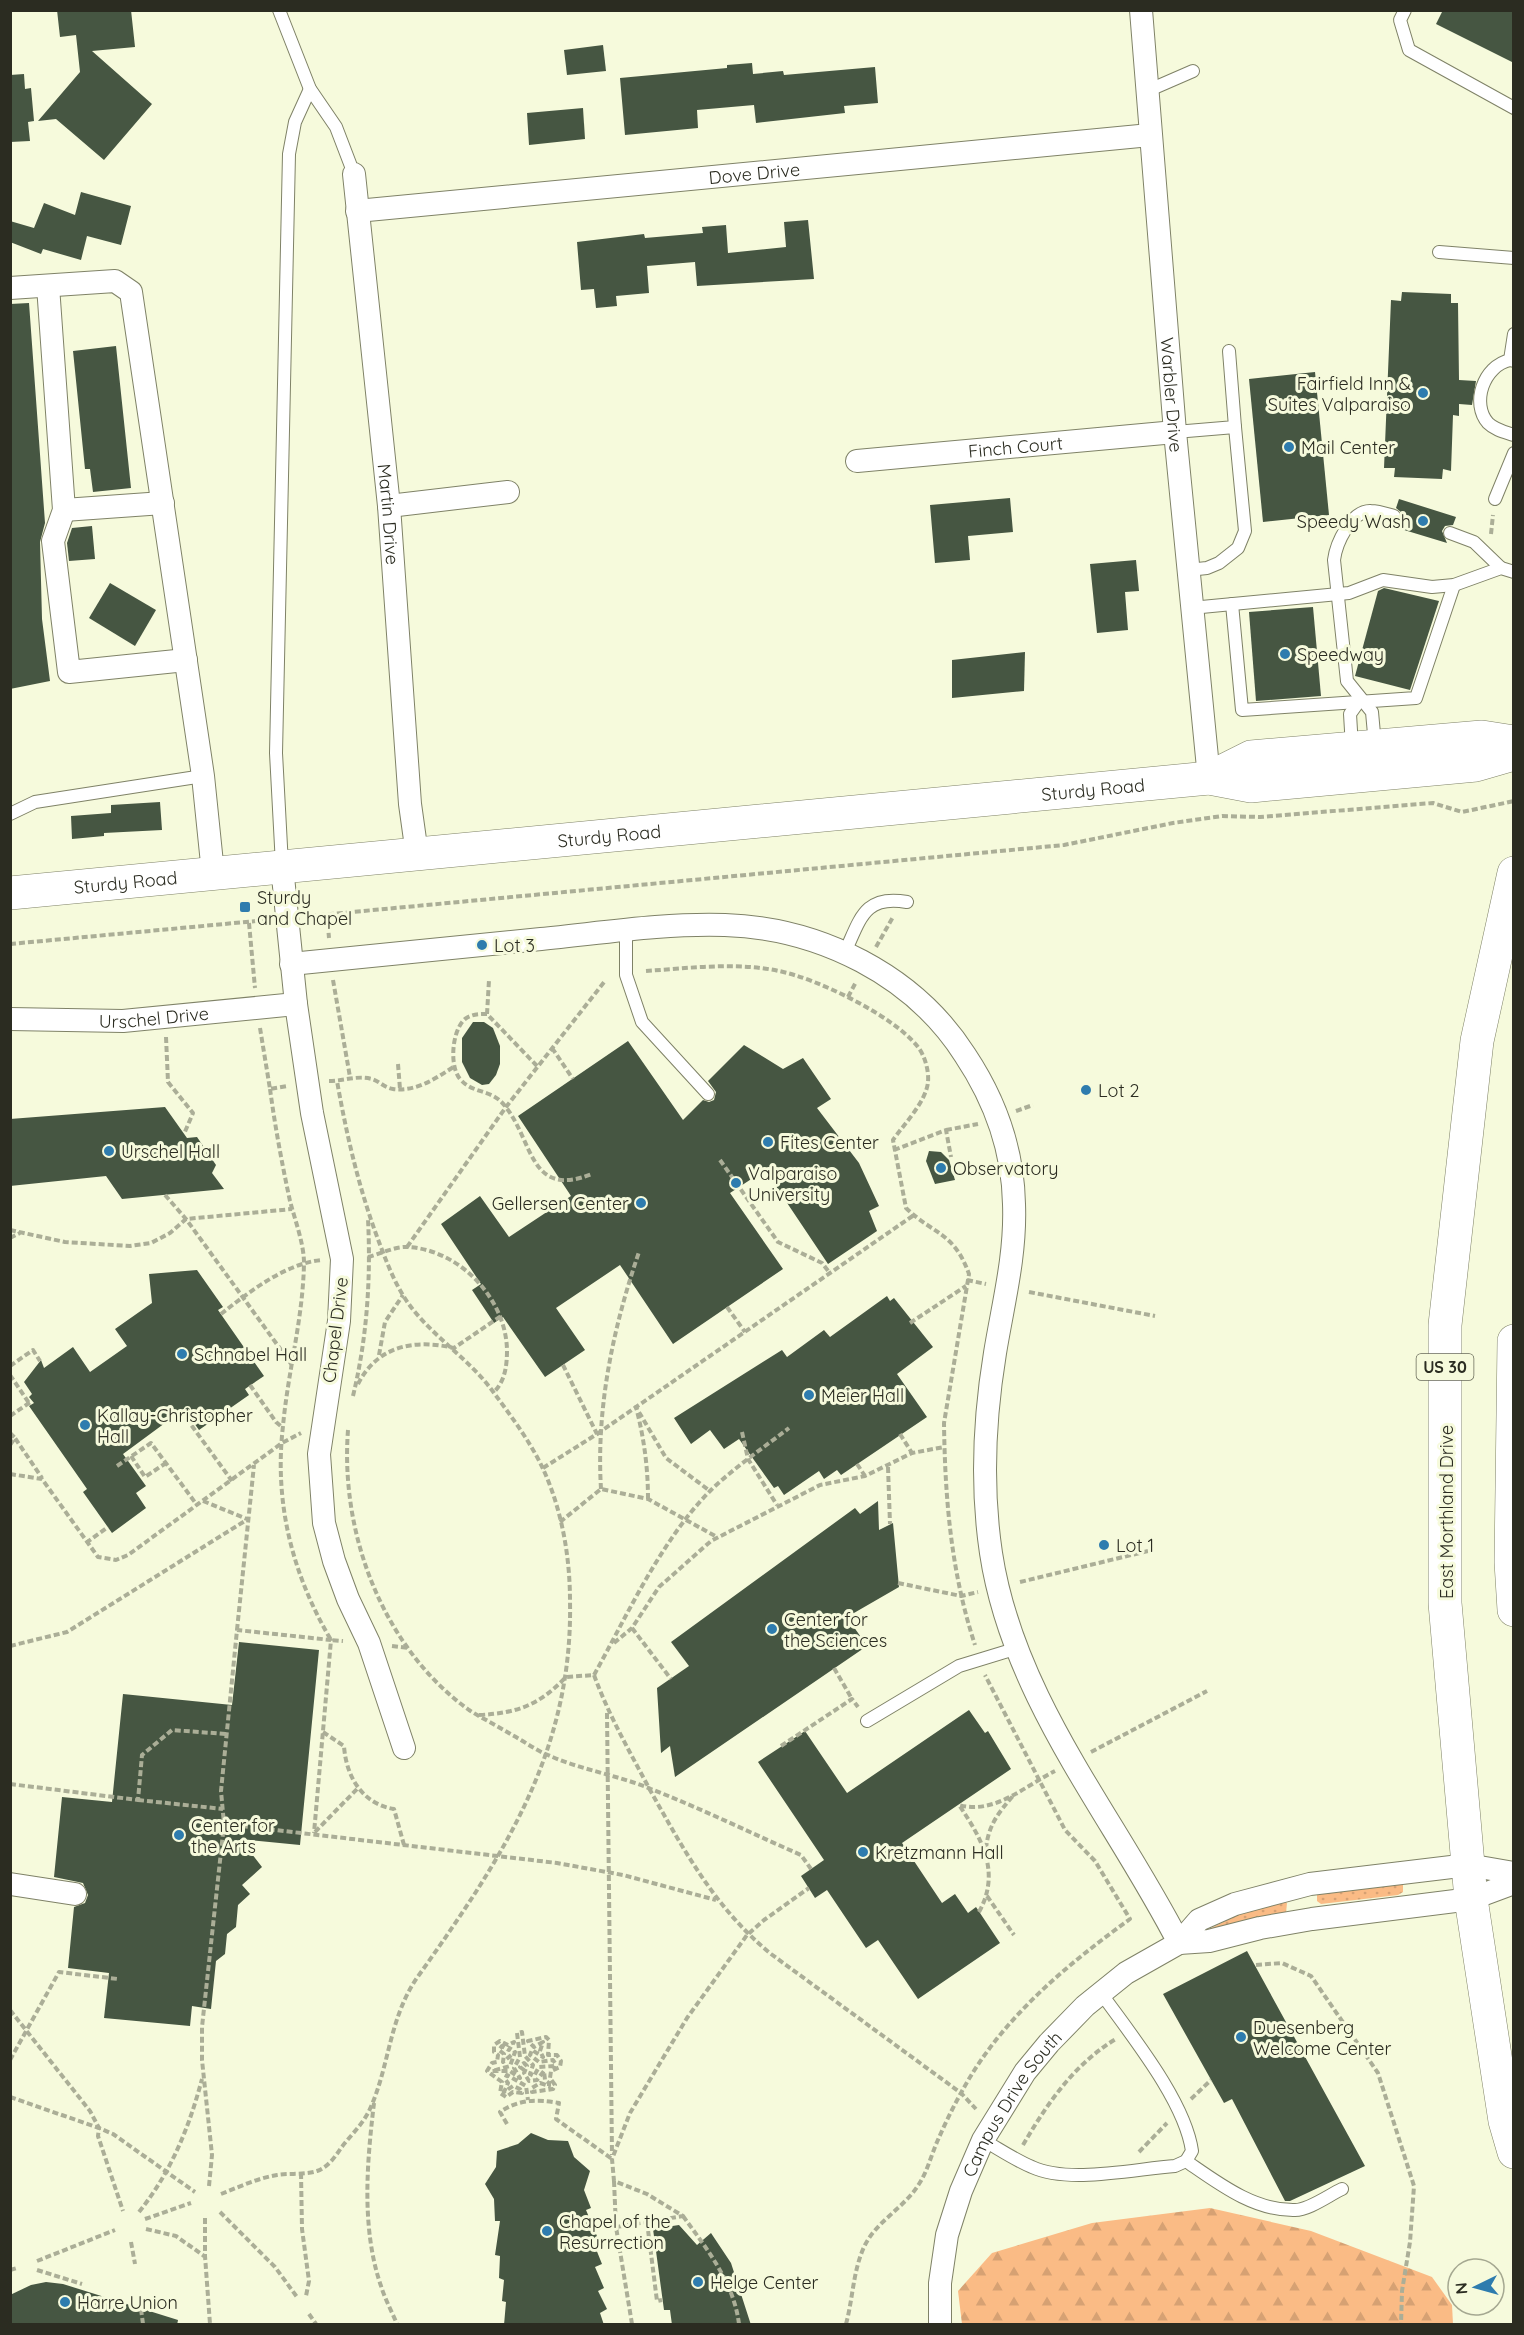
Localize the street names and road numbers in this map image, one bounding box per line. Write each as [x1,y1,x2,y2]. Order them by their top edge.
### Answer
street label: Dove Drive [707,157,801,189]
street label: Warbler Drive [1156,336,1188,453]
street label: Finch Court [967,431,1064,462]
street label: Martin Drive [373,462,405,566]
street label: Sturdy Road [1040,773,1146,806]
street label: Sturdy Road [556,819,662,852]
street label: Sturdy Road [73,866,178,898]
street label: Urschel Drive [99,1001,210,1033]
street label: Chapel Drive [317,1276,353,1384]
road number: US 30 [1416,1354,1474,1380]
street label: East Morthland Drive [1435,1425,1458,1599]
street label: Campus Drive South [957,2026,1066,2180]

